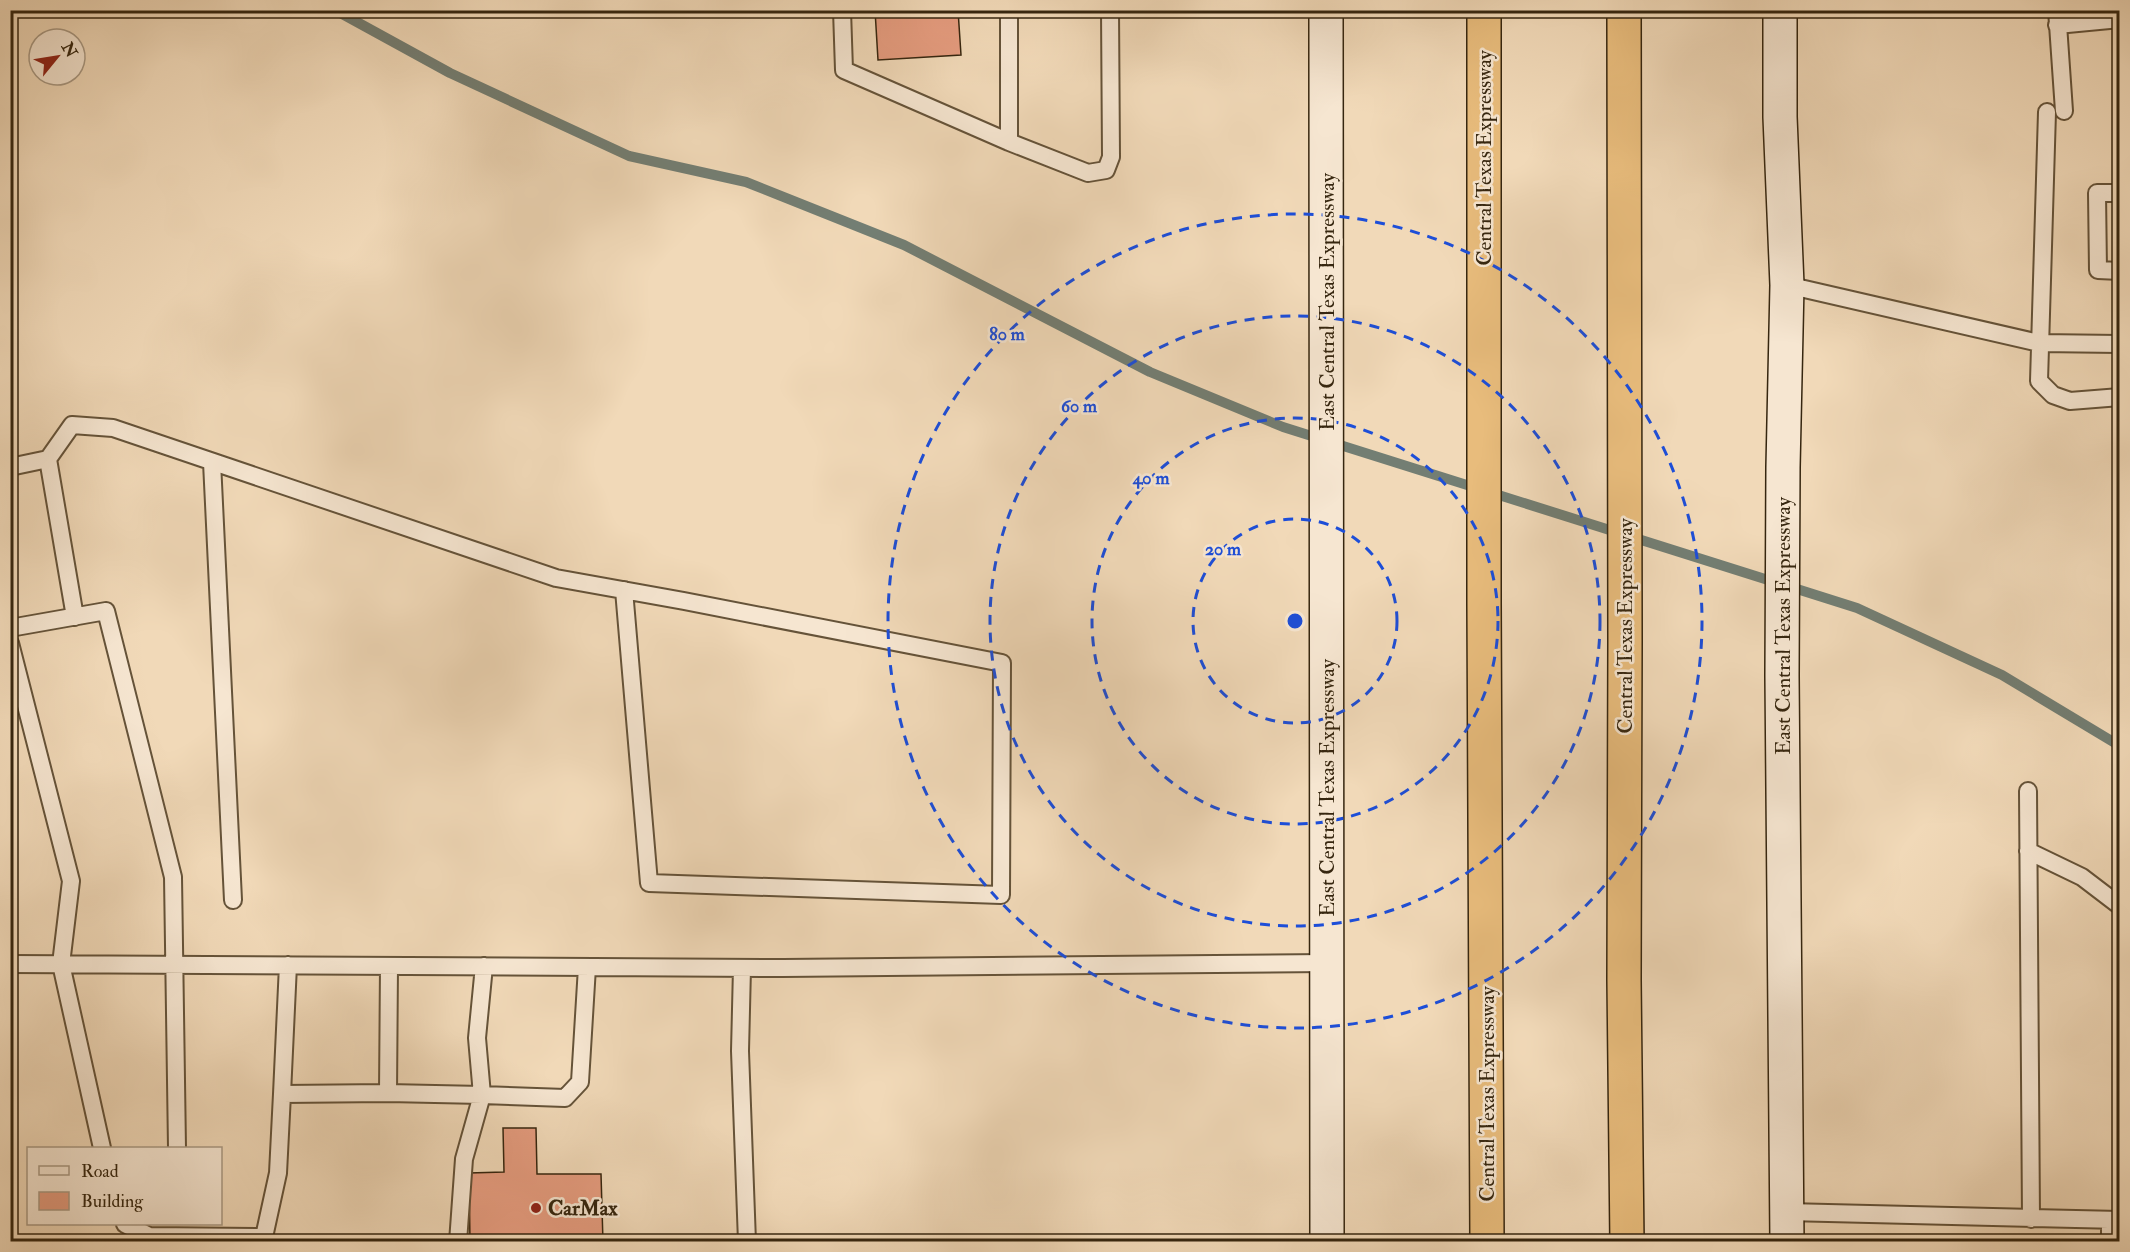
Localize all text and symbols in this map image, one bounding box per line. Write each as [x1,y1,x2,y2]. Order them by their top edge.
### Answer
north arrow [27,27,87,87]
text: N [56,38,82,62]
street label: Central Texas Expressway [1471,49,1498,266]
street label: East Central Texas Expressway [1314,172,1341,431]
text: 80 m [989,323,1026,346]
text: 60 m [1061,395,1098,418]
text: 40 m [1132,467,1170,490]
street label: East Central Texas Expressway [1770,496,1797,755]
street label: Central Texas Expressway [1612,517,1639,734]
text: 20 m [1205,538,1242,561]
centre of rings [1285,611,1305,631]
street label: East Central Texas Expressway [1314,658,1341,917]
street label: Central Texas Expressway [1474,985,1501,1202]
legend [27,1147,222,1225]
text: Road [81,1160,119,1183]
text: Building [81,1190,144,1213]
place label: CarMax [548,1195,618,1222]
marker: CarMax [529,1201,543,1215]

